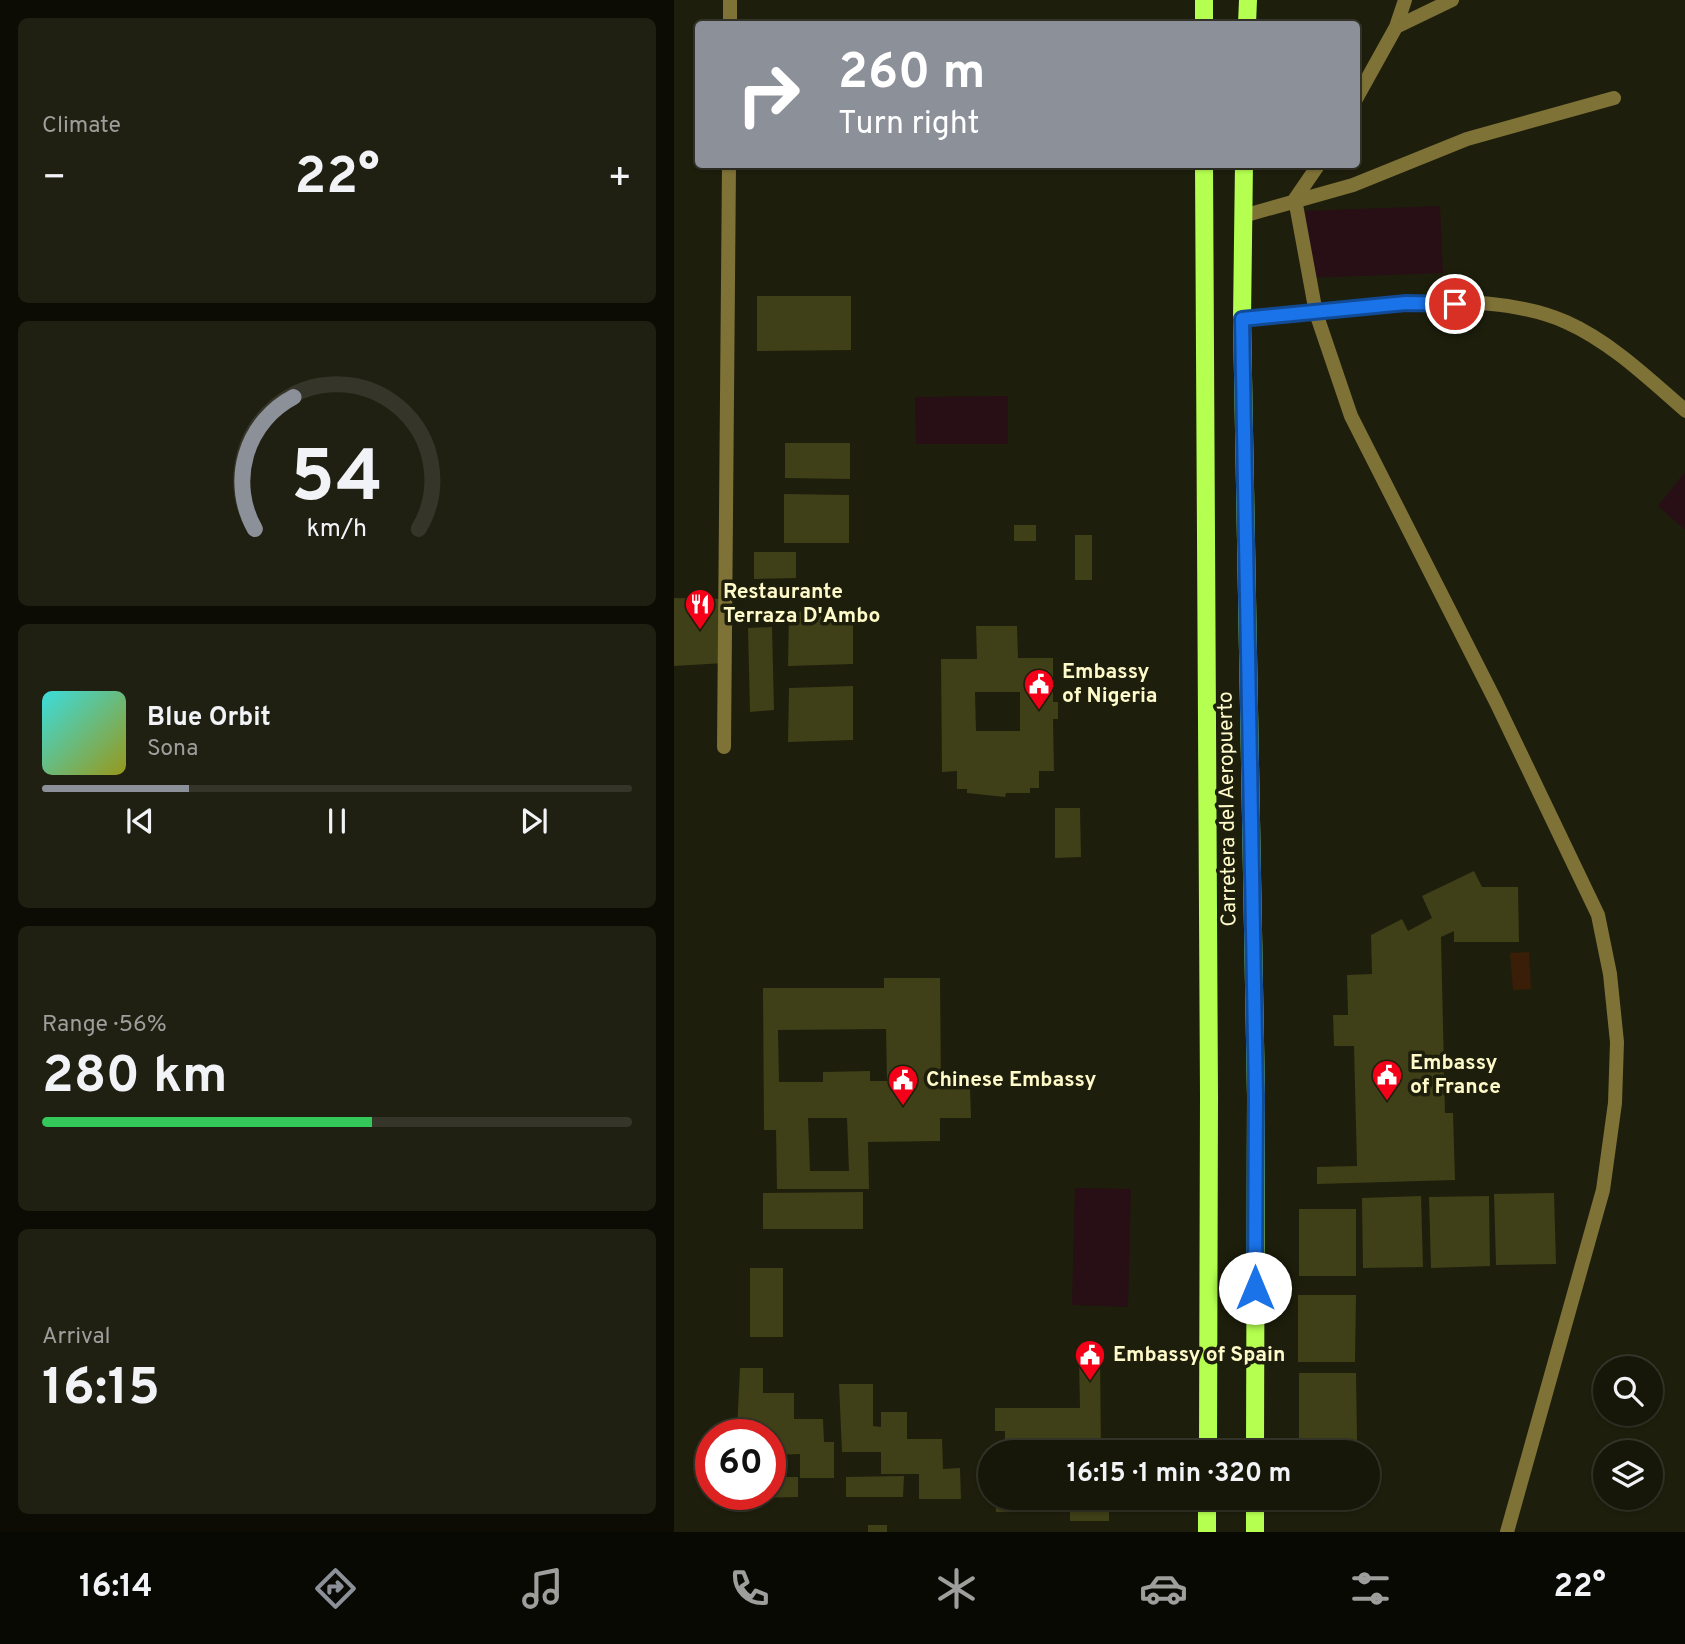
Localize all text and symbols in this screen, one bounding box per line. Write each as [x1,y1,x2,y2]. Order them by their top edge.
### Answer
text: 260 m [838,44,985,106]
icon: right [723,49,814,140]
text: Turn right [838,105,980,145]
text: Climate [42,112,121,141]
text: 22° [294,146,380,212]
text: − [42,155,67,204]
text: + [607,155,632,204]
pin [1425,274,1485,334]
icon: arrive [1436,285,1474,323]
text: 54 [291,436,383,528]
text: km/h [307,514,367,546]
place label: Restaurante Terraza D'Ambo [723,579,880,630]
restaurant icon: Restaurante Terraza D'Ambo [683,587,717,631]
place label: Embassy of Nigeria [1062,659,1158,710]
public building icon: Embassy of Nigeria [1022,667,1056,711]
street label: Carretera del Aeropuerto [1212,691,1244,927]
text: Blue Orbit [147,702,271,735]
text: Sona [147,735,198,764]
icon: previous [121,802,159,840]
icon: pause [318,802,356,840]
icon: next [515,802,553,840]
text: Range · 56% [42,1011,167,1040]
text: 280 km [42,1045,228,1111]
place label: Embassy of France [1410,1050,1501,1101]
public building icon: Embassy of France [1370,1058,1404,1102]
public building icon: Chinese Embassy [886,1063,920,1107]
place label: Chinese Embassy [926,1067,1096,1094]
position arrow [1218,1251,1292,1325]
text: Arrival [42,1323,111,1352]
public building icon: Embassy of Spain [1073,1338,1107,1382]
place label: Embassy of Spain [1113,1342,1285,1369]
map controls [1593,1356,1663,1510]
button: search [1593,1356,1663,1426]
text: 16:15 [42,1357,160,1423]
speed limit sign: 60 [695,1419,786,1510]
button: layers [1593,1440,1663,1510]
text: 16:15 · 1 min · 320 m [1067,1458,1291,1491]
icon: directions [311,1564,360,1613]
icon: music [518,1564,567,1613]
icon: phone [725,1564,774,1613]
icon: climate [932,1564,981,1613]
icon: car [1139,1564,1188,1613]
icon: filters [1346,1564,1395,1613]
text: 16:14 [79,1568,153,1608]
text: 22° [1553,1568,1606,1608]

